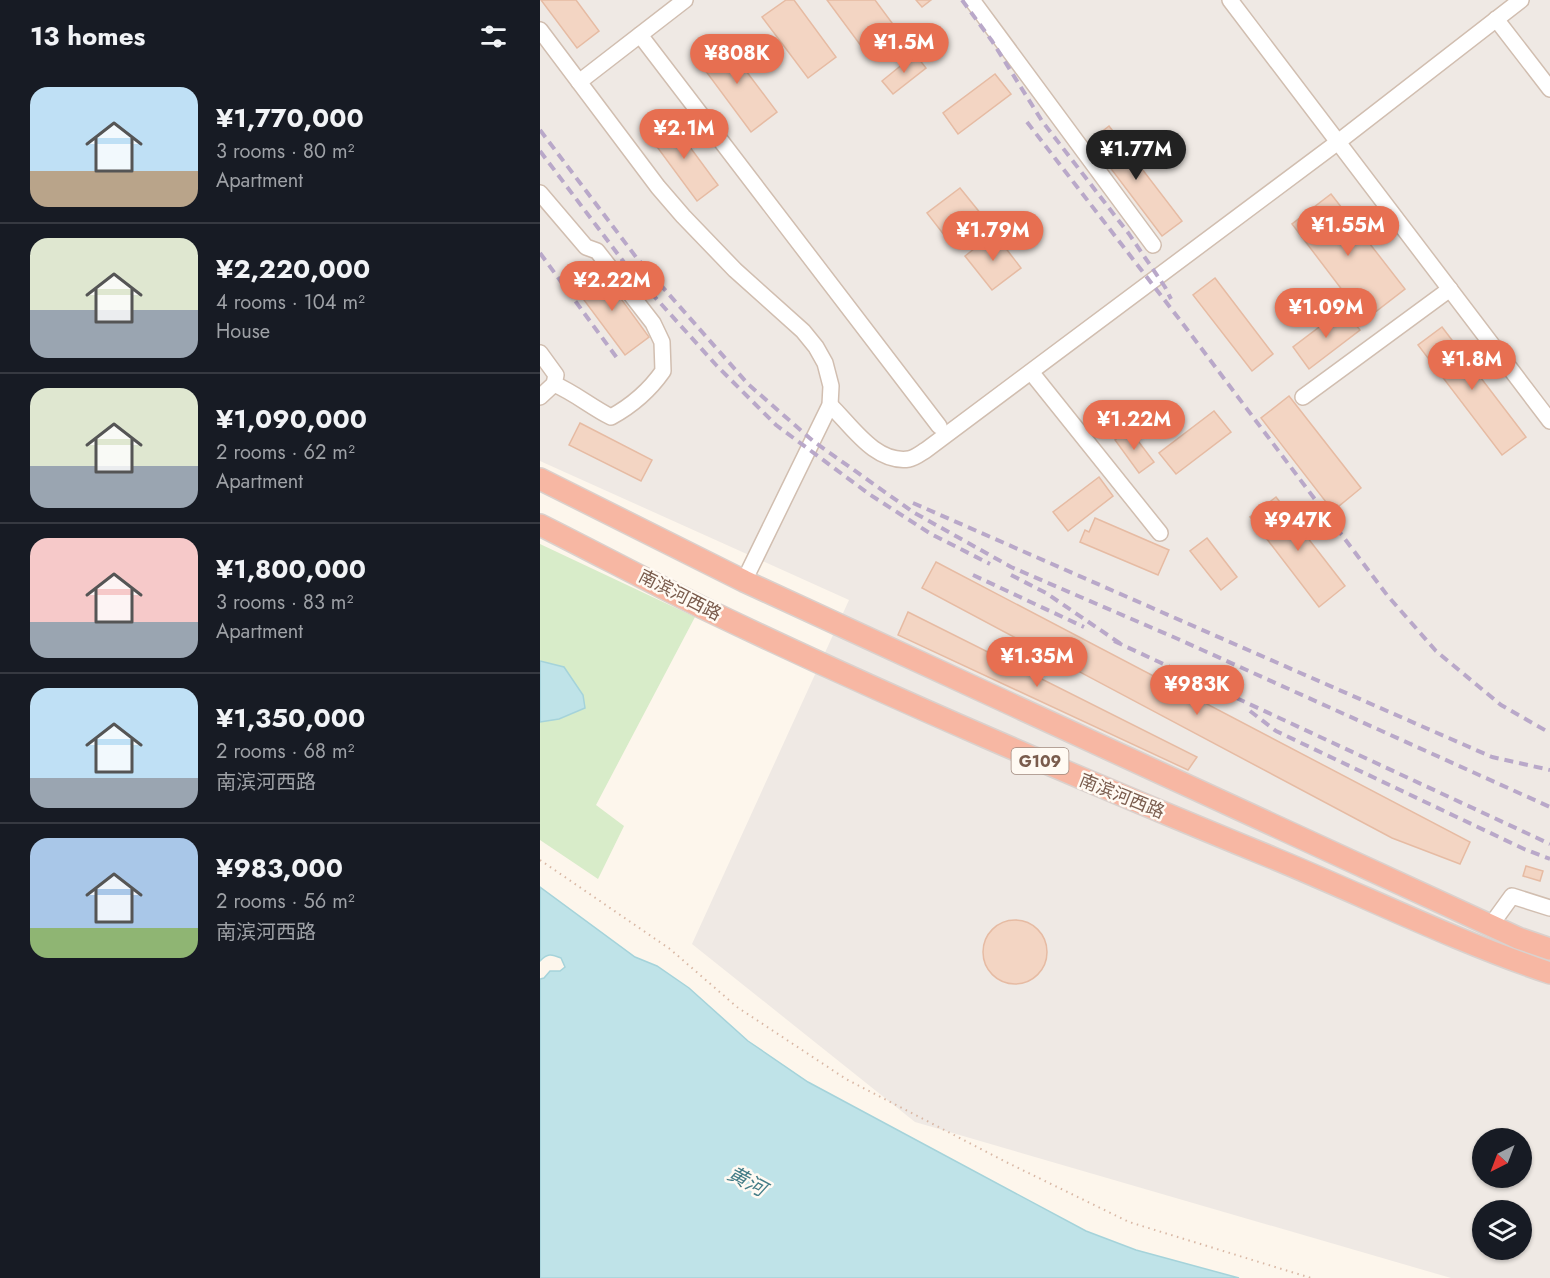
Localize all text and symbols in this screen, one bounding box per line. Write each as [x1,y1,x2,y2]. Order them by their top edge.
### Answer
text: 13 homes [30,17,145,55]
icon: filters [477,20,510,53]
pin: ¥1.5M [862,23,946,74]
text: ¥1.5M [874,28,934,57]
pin: ¥808K [695,34,779,85]
text: ¥808K [704,39,770,68]
text: ¥1,770,000 [216,99,364,137]
pin: ¥2.1M [642,109,726,160]
icon: home [78,111,150,183]
text: ¥2.1M [654,114,714,143]
pin: ¥1.77M [1087,130,1185,181]
text: ¥1.77M [1100,135,1172,164]
text: 3 rooms · 80 m² [216,137,354,166]
text: Apartment [216,166,303,195]
pin: ¥1.55M [1299,206,1397,257]
pin: ¥1.79M [944,211,1042,262]
text: ¥1.55M [1311,211,1385,240]
text: ¥1.79M [956,216,1030,245]
text: ¥2,220,000 [216,250,370,288]
pin: ¥2.22M [563,261,661,312]
icon: home [78,262,150,334]
text: ¥2.22M [574,266,651,295]
text: 4 rooms · 104 m² [216,288,365,317]
pin: ¥1.09M [1277,288,1375,339]
text: ¥1.09M [1289,293,1363,322]
text: House [216,317,270,346]
pin: ¥1.8M [1430,340,1514,391]
text: ¥1.8M [1442,345,1502,374]
text: ¥1,090,000 [216,400,367,438]
pin: ¥1.22M [1085,400,1183,451]
text: ¥1.22M [1097,405,1171,434]
icon: home [78,412,150,484]
text: 2 rooms · 62 m² [216,438,355,467]
text: Apartment [216,467,303,496]
pin: ¥947K [1256,501,1340,552]
text: ¥947K [1265,506,1331,535]
text: ¥1,800,000 [216,550,366,588]
icon: home [78,562,150,634]
street label: 南滨河西路 [634,563,726,627]
text: 3 rooms · 83 m² [216,588,353,617]
text: Apartment [216,617,303,646]
pin: ¥1.35M [988,637,1086,688]
text: ¥1.35M [1000,642,1074,671]
pin: ¥983K [1155,665,1239,716]
text: ¥983K [1164,670,1230,699]
text: ¥1,350,000 [216,699,365,737]
icon: home [78,712,150,784]
text: 2 rooms · 68 m² [216,737,354,766]
road number: G109 [1012,748,1068,774]
street label: 南滨河西路 [1075,767,1169,825]
text: 南滨河西路 [216,768,316,797]
text: ¥983,000 [216,849,343,887]
icon: home [78,862,150,934]
text: 2 rooms · 56 m² [216,887,355,916]
text: 南滨河西路 [216,918,316,947]
north arrow [1472,1128,1532,1188]
map controls [1472,1128,1532,1260]
water label: 黄河 [722,1159,775,1206]
button: layers [1472,1200,1532,1260]

